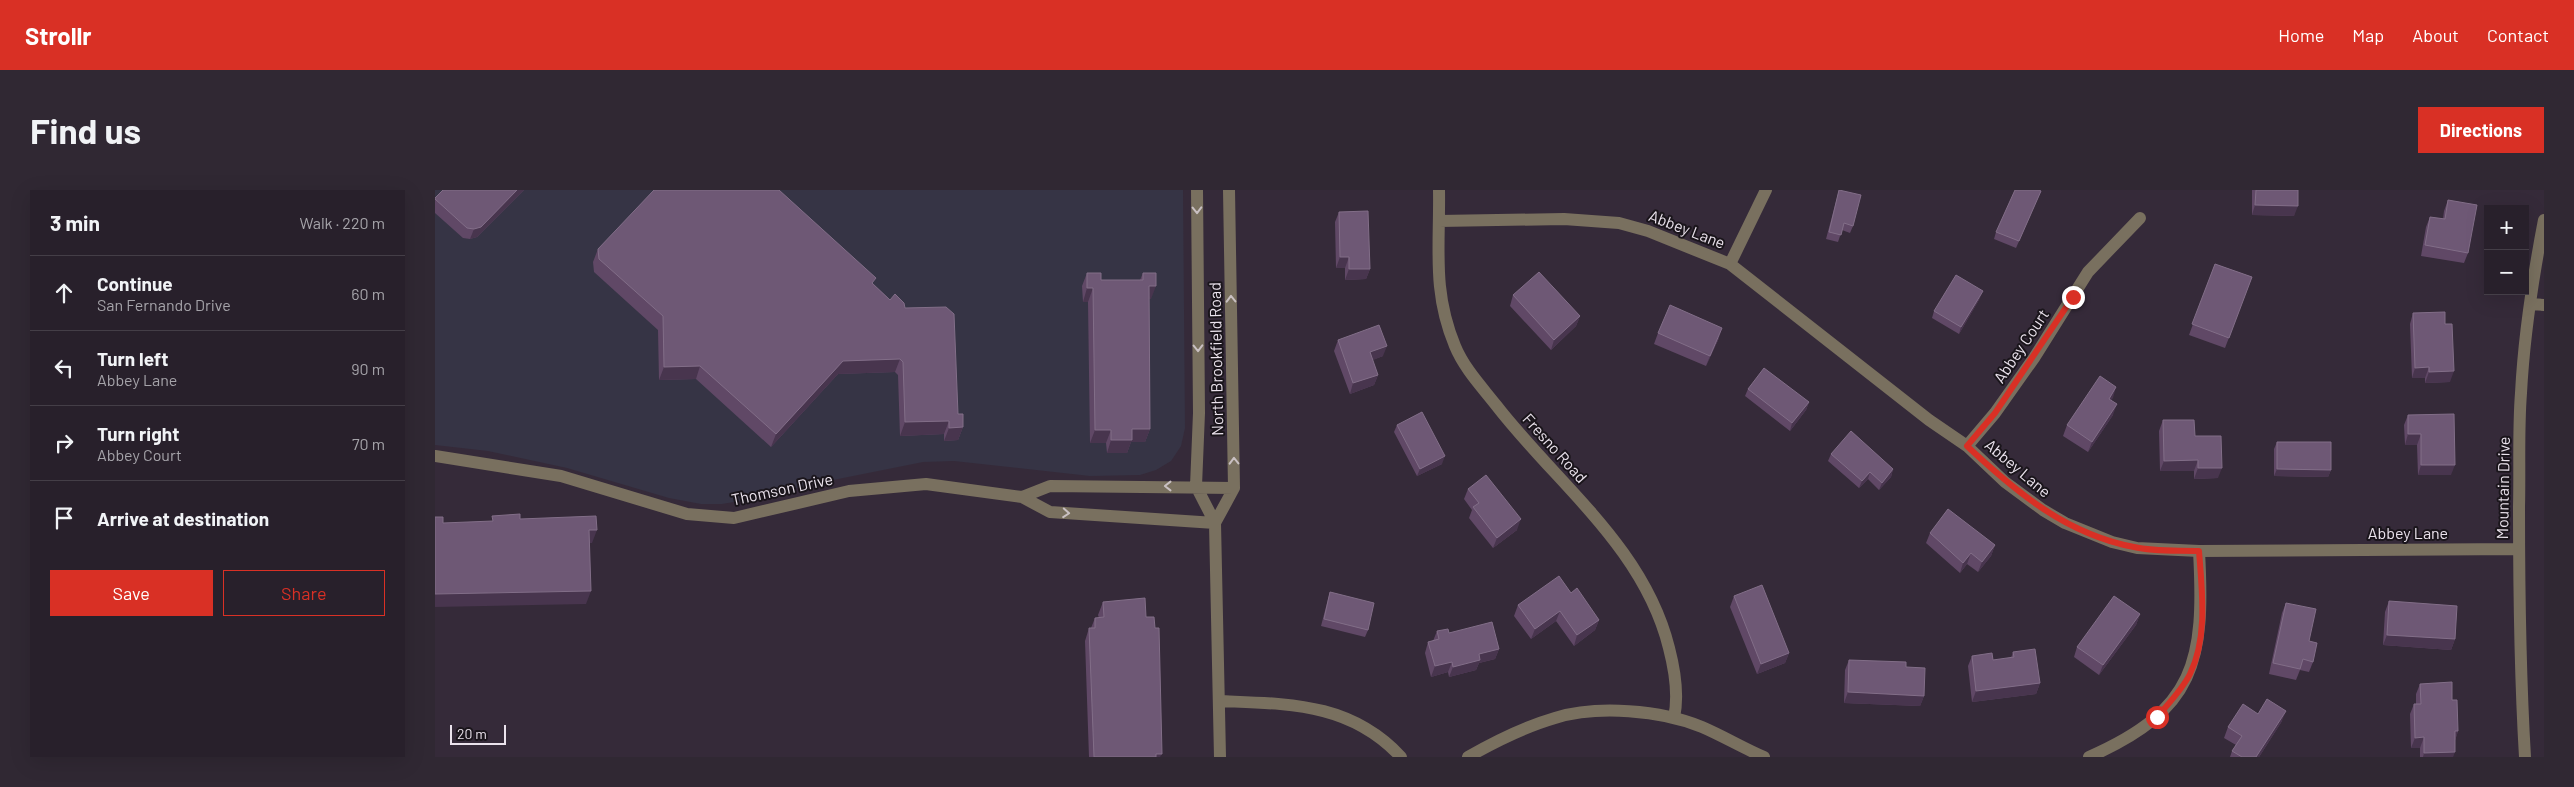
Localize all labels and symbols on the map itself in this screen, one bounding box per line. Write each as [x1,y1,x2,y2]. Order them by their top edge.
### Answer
street label: Abbey Lane [1646,205,1728,252]
one-way arrow [1192,206,1202,214]
street label: North Brookfield Road [1205,282,1226,436]
route end [2062,286,2085,309]
one-way arrow [1226,295,1236,302]
street label: Abbey Court [1989,305,2052,386]
one-way arrow [1193,345,1204,353]
street label: Fresno Road [1519,409,1591,486]
street label: Abbey Lane [1981,435,2055,501]
street label: Mountain Drive [2492,436,2513,540]
one-way arrow [1229,457,1239,465]
street label: Thomson Drive [729,468,834,509]
one-way arrow [1164,481,1172,491]
one-way arrow [1062,508,1070,519]
street label: Abbey Lane [2368,523,2448,542]
route start [2146,706,2169,729]
scale bar [450,722,506,745]

